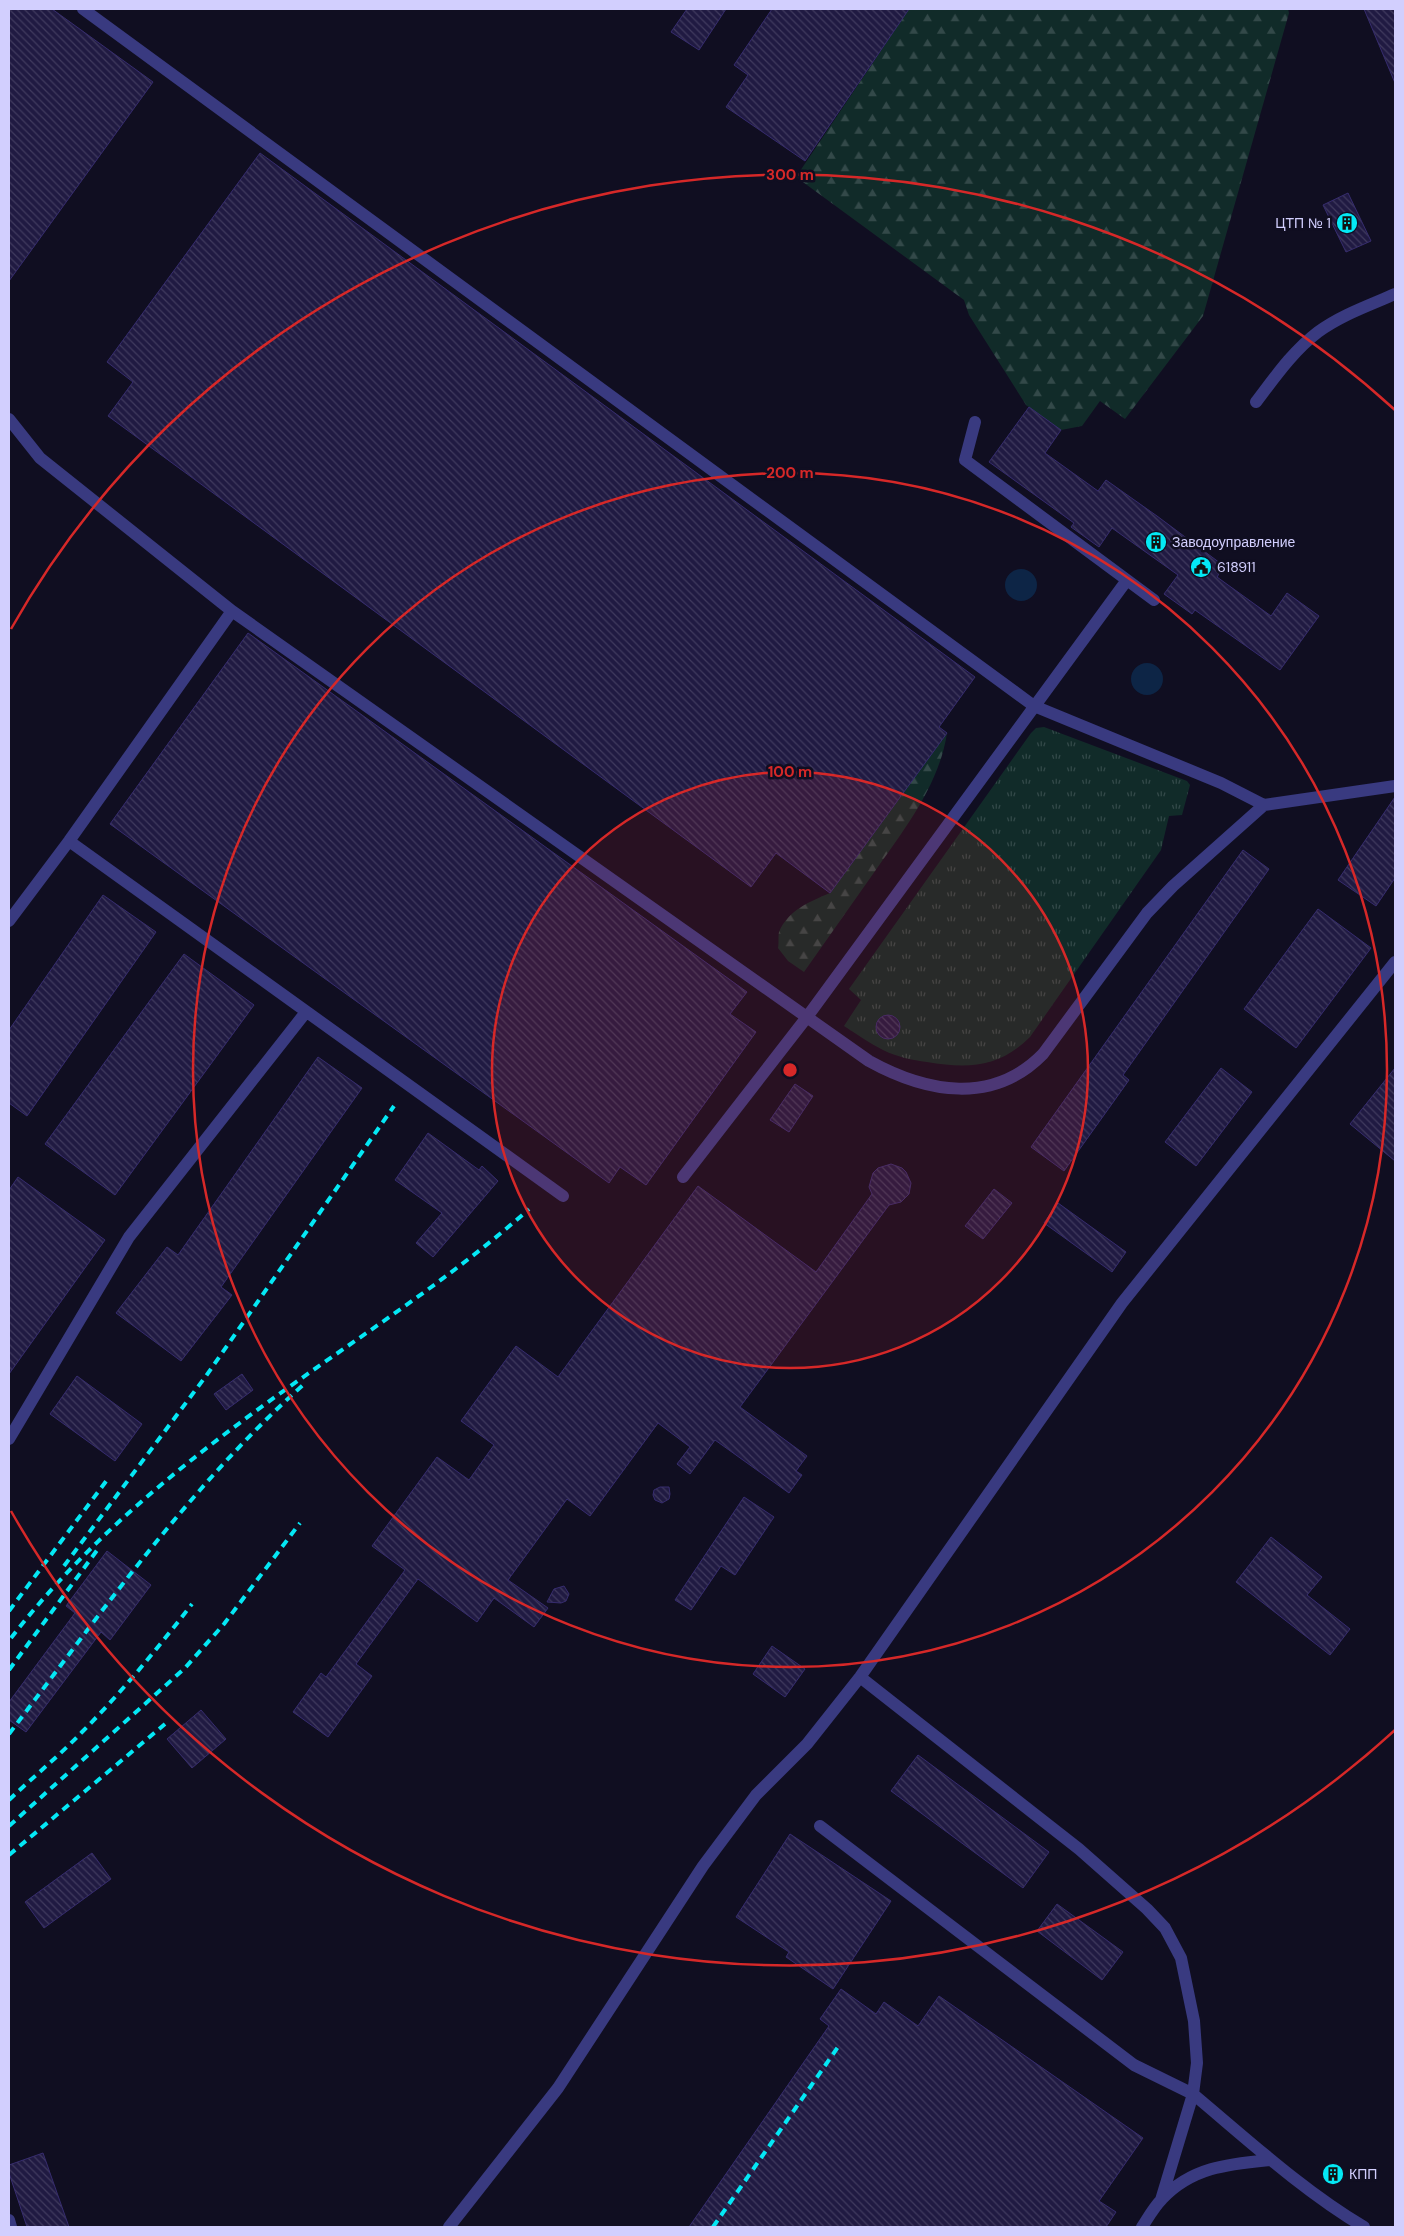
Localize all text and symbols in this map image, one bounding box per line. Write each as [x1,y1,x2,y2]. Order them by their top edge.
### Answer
text: 300 m [766,165,814,185]
building icon: ЦТП № 1 [1335,211,1359,235]
place label: ЦТП № 1 [1275,214,1331,232]
text: 200 m [766,463,814,483]
building icon: Заводоуправление [1144,530,1168,554]
place label: Заводоуправление [1172,533,1296,551]
public building icon: 618911 [1189,555,1213,579]
place label: 618911 [1217,558,1256,576]
text: 100 m [768,762,812,782]
centre of rings [781,1061,799,1079]
building icon: КПП [1321,2162,1345,2186]
place label: КПП [1349,2165,1377,2183]

